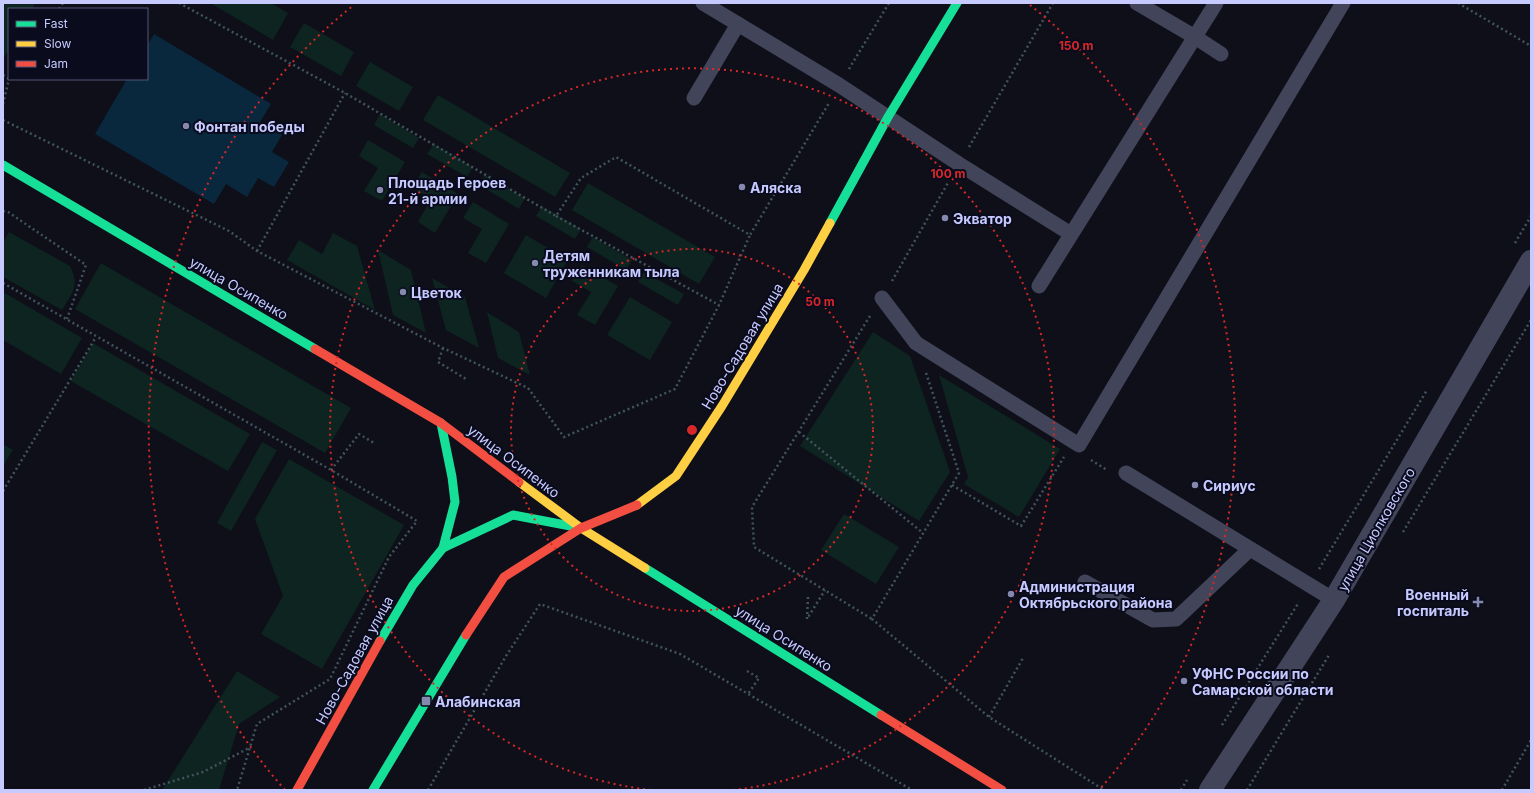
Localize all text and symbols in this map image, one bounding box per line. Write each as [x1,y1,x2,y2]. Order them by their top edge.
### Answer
legend [8,8,148,80]
text: Fast [44,16,68,31]
text: Slow [44,36,72,51]
text: 150 m [1059,38,1093,53]
text: Jam [44,56,68,71]
place label: Фонтан победы [194,118,305,135]
marker: Фонтан победы [181,121,191,131]
text: 100 m [930,166,966,181]
place label: Площадь Героев 21-й армии [388,174,506,207]
place label: Аляска [750,179,802,196]
marker: Аляска [737,182,747,192]
marker: Площадь Героев 21-й армии [375,185,385,195]
place label: Экватор [953,210,1012,227]
marker: Экватор [940,213,950,223]
place label: Детям труженникам тыла [543,247,680,280]
street label: улица Осипенко [187,253,291,323]
marker: Детям труженникам тыла [530,258,540,268]
street label: Ново-Садовая улица [698,280,786,412]
place label: Цветок [411,284,463,301]
marker: Цветок [398,287,408,297]
text: 50 m [805,294,835,309]
street label: улица Осипенко [465,421,563,501]
centre of rings [685,423,699,437]
street label: улица Циолковского [1334,464,1418,594]
place label: Сириус [1203,477,1256,494]
marker: Сириус [1190,480,1200,490]
place label: Администрация Октябрьского района [1019,578,1173,611]
place label: Военный госпиталь [1397,586,1469,619]
marker: Администрация Октябрьского района [1006,589,1016,599]
street label: Ново-Садовая улица [312,593,396,727]
marker: Военный госпиталь [1472,596,1484,608]
street label: улица Осипенко [732,601,836,675]
place label: УФНС России по Самарской области [1192,665,1333,698]
marker: УФНС России по Самарской области [1179,676,1189,686]
place label: Алабинская [435,693,521,710]
marker: Алабинская [420,695,432,707]

